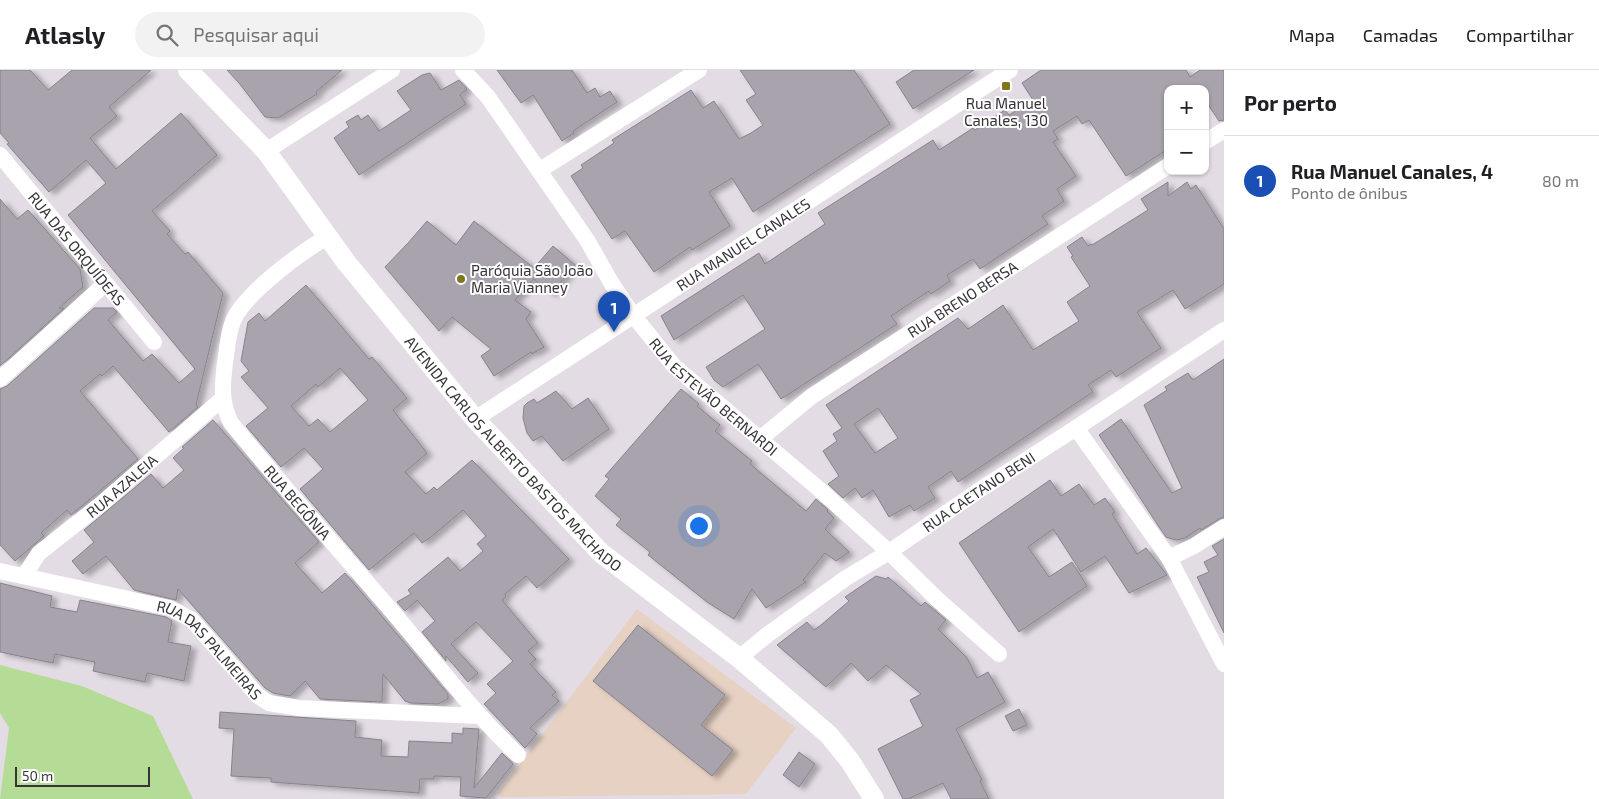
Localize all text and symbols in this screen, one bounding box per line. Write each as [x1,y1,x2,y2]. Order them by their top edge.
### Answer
search box [135,12,485,57]
text: Atlasly [25,20,105,49]
icon: search [153,21,181,49]
text: Pesquisar aqui [193,23,319,46]
text: Mapa [1289,24,1335,46]
text: Camadas [1363,24,1438,46]
text: Compartilhar [1466,24,1574,46]
marker: Rua Manuel Canales, 130 [1000,80,1012,92]
map controls [1164,85,1209,175]
button: + [1164,85,1209,130]
text: Por perto [1244,90,1337,115]
place label: Rua Manuel Canales, 130 [964,94,1048,129]
button: − [1164,130,1209,175]
text: Rua Manuel Canales, 4 [1291,160,1493,183]
text: 1 [1257,171,1263,190]
text: 80 m [1542,171,1579,190]
text: Ponto de ônibus [1291,183,1408,202]
street label: RUA DAS ORQUÍDEAS [25,188,129,309]
street label: RUA MANUEL CANALES [673,194,813,294]
street label: RUA BRENO BERSA [904,256,1021,341]
place label: Paróquia São João Maria Vianney [471,261,593,296]
marker: Paróquia São João Maria Vianney [455,273,467,285]
pin: 1 [598,291,630,332]
street label: AVENIDA CARLOS ALBERTO BASTOS MACHADO [401,332,626,575]
street label: RUA ESTEVÃO BERNARDI [646,334,781,459]
street label: RUA CAETANO BENI [919,448,1038,535]
street label: RUA AZALEIA [83,450,161,521]
street label: RUA BEGÔNIA [261,461,335,544]
your location [686,513,712,539]
street label: RUA DAS PALMEIRAS [155,596,266,703]
scale bar [15,764,150,787]
text: 50 m [22,767,53,784]

